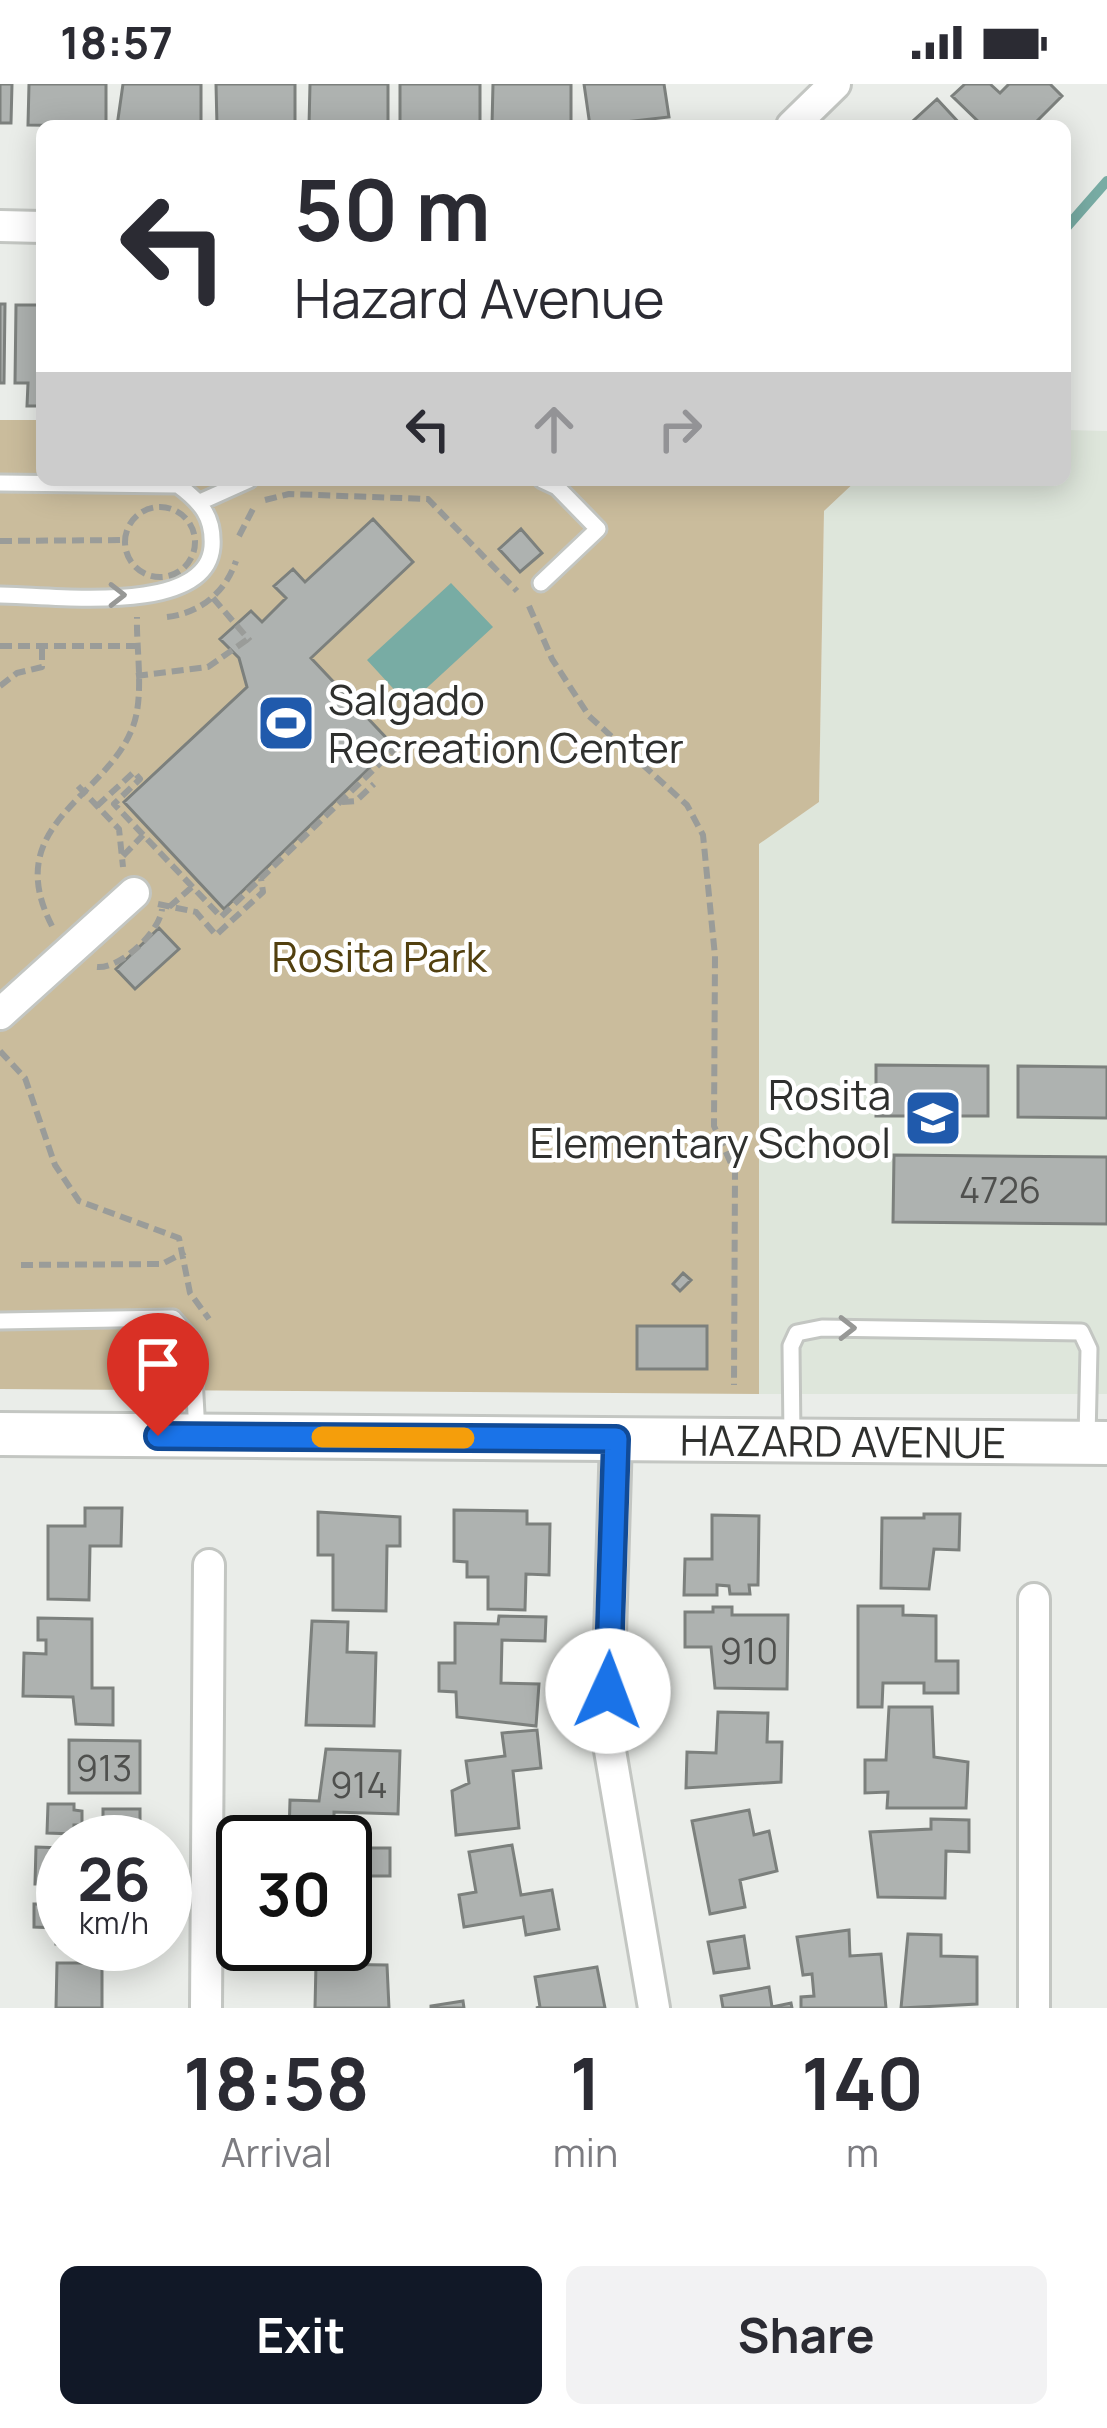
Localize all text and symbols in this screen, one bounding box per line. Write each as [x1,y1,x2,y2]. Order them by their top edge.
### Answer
text: 18:57 [60,11,173,73]
text: 50 m [294,151,491,266]
icon: left [96,168,252,324]
text: Hazard Avenue [294,260,665,334]
icon: left [395,396,461,462]
icon: ahead [521,396,587,462]
icon: right [647,396,713,462]
one-way arrow [109,582,127,608]
place label: Salgado Recreation Center [328,670,684,776]
sports icon: Salgado Recreation Center [255,692,317,754]
park label: Rosita Park [271,927,488,985]
place label: Rosita Elementary School [530,1065,891,1171]
school or university icon: Rosita Elementary School [902,1087,964,1149]
house number: 4726 [959,1165,1041,1214]
pin [107,1313,209,1436]
one-way arrow [839,1315,857,1341]
icon: arrive [125,1331,191,1397]
street label: HAZARD AVENUE [680,1411,1006,1471]
house number: 910 [720,1626,778,1675]
position arrow [545,1628,671,1754]
house number: 913 [76,1743,132,1792]
house number: 914 [330,1760,388,1809]
speed limit sign: 30 [216,1815,372,1971]
text: 26 [77,1837,151,1919]
text: km/h [79,1902,149,1943]
text: 18:58 [183,2033,370,2132]
text: 1 [570,2033,601,2132]
text: 140 [801,2033,924,2132]
text: Arrival [221,2125,332,2179]
text: min [553,2125,618,2179]
text: m [846,2125,879,2179]
button: Exit [60,2266,542,2404]
button: Share [566,2266,1047,2404]

